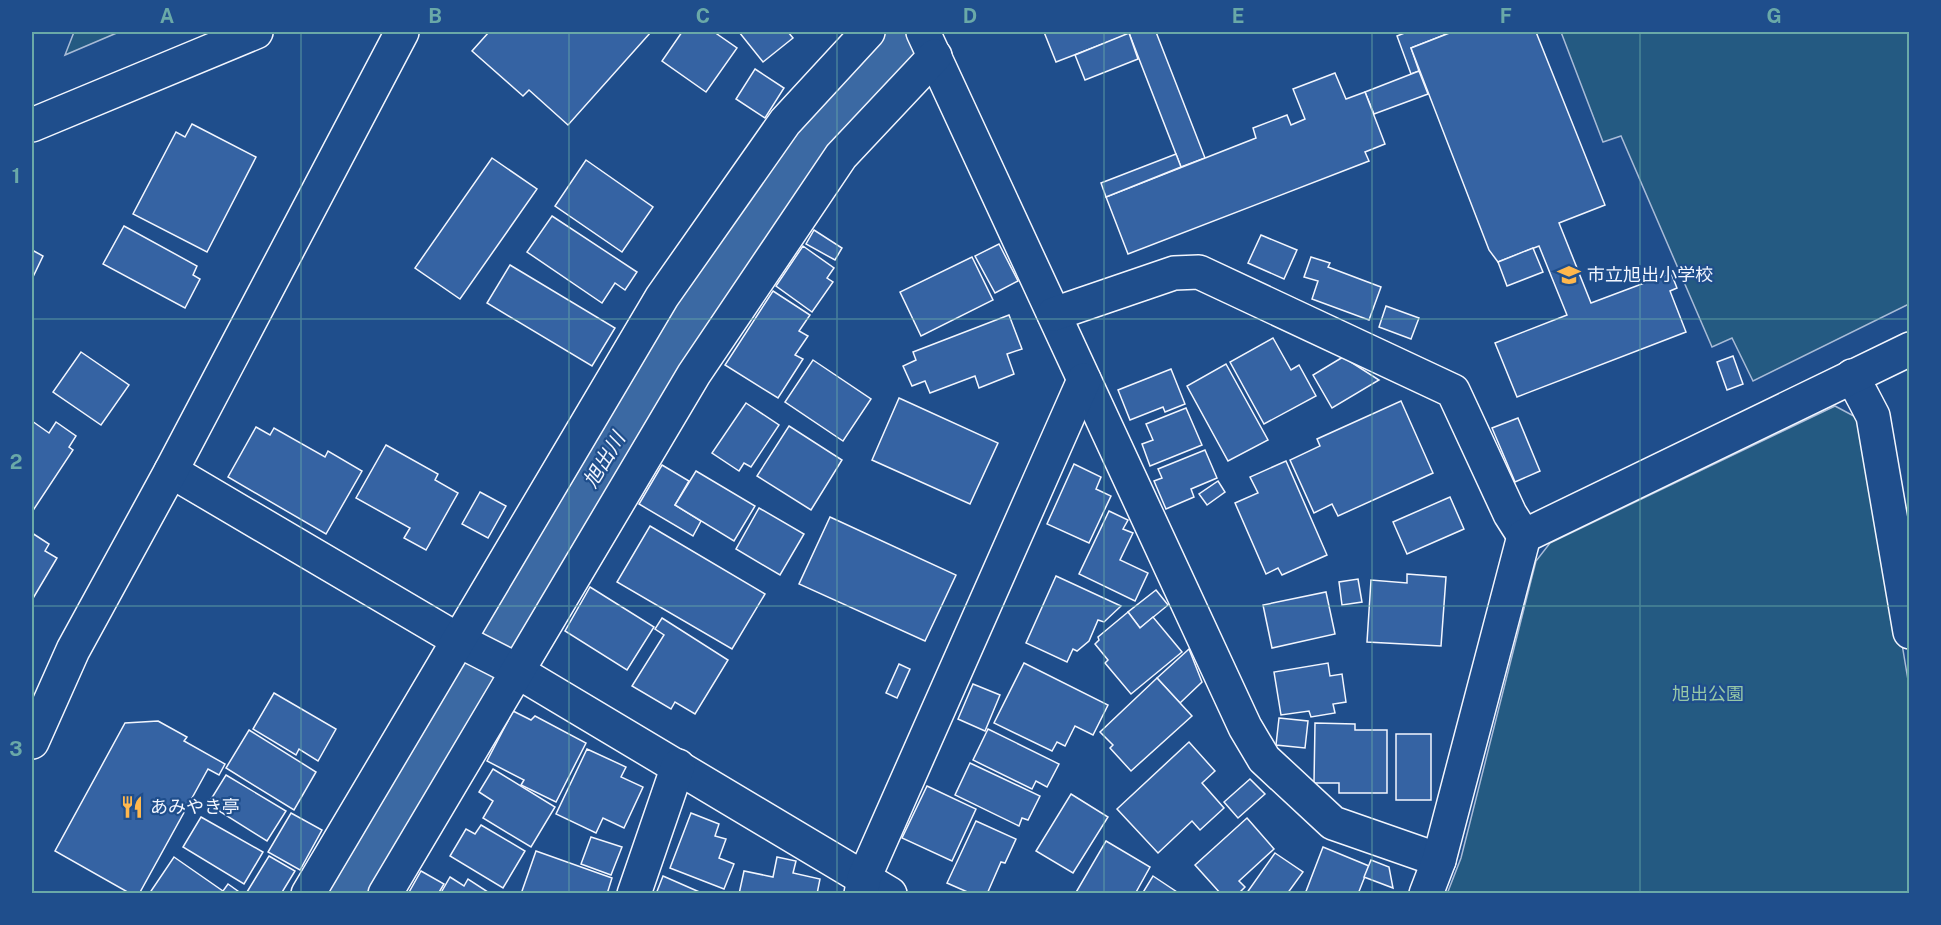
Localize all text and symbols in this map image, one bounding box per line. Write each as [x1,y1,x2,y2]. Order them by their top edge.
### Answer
text: A [160,4,174,28]
text: B [428,4,442,28]
text: C [696,4,710,28]
text: D [963,4,977,28]
text: E [1232,4,1244,28]
text: F [1500,4,1512,28]
text: G [1766,4,1782,28]
text: 1 [12,164,20,188]
school or university icon: 市立旭出小学校 [1556,262,1582,288]
place label: 市立旭出小学校 [1587,264,1713,285]
water label: 旭出川 [578,426,631,492]
text: 2 [10,450,22,474]
park label: 旭出公園 [1672,683,1744,704]
text: 3 [9,737,23,761]
restaurant icon: あみやき亭 [119,794,145,820]
place label: あみやき亭 [150,796,240,817]

